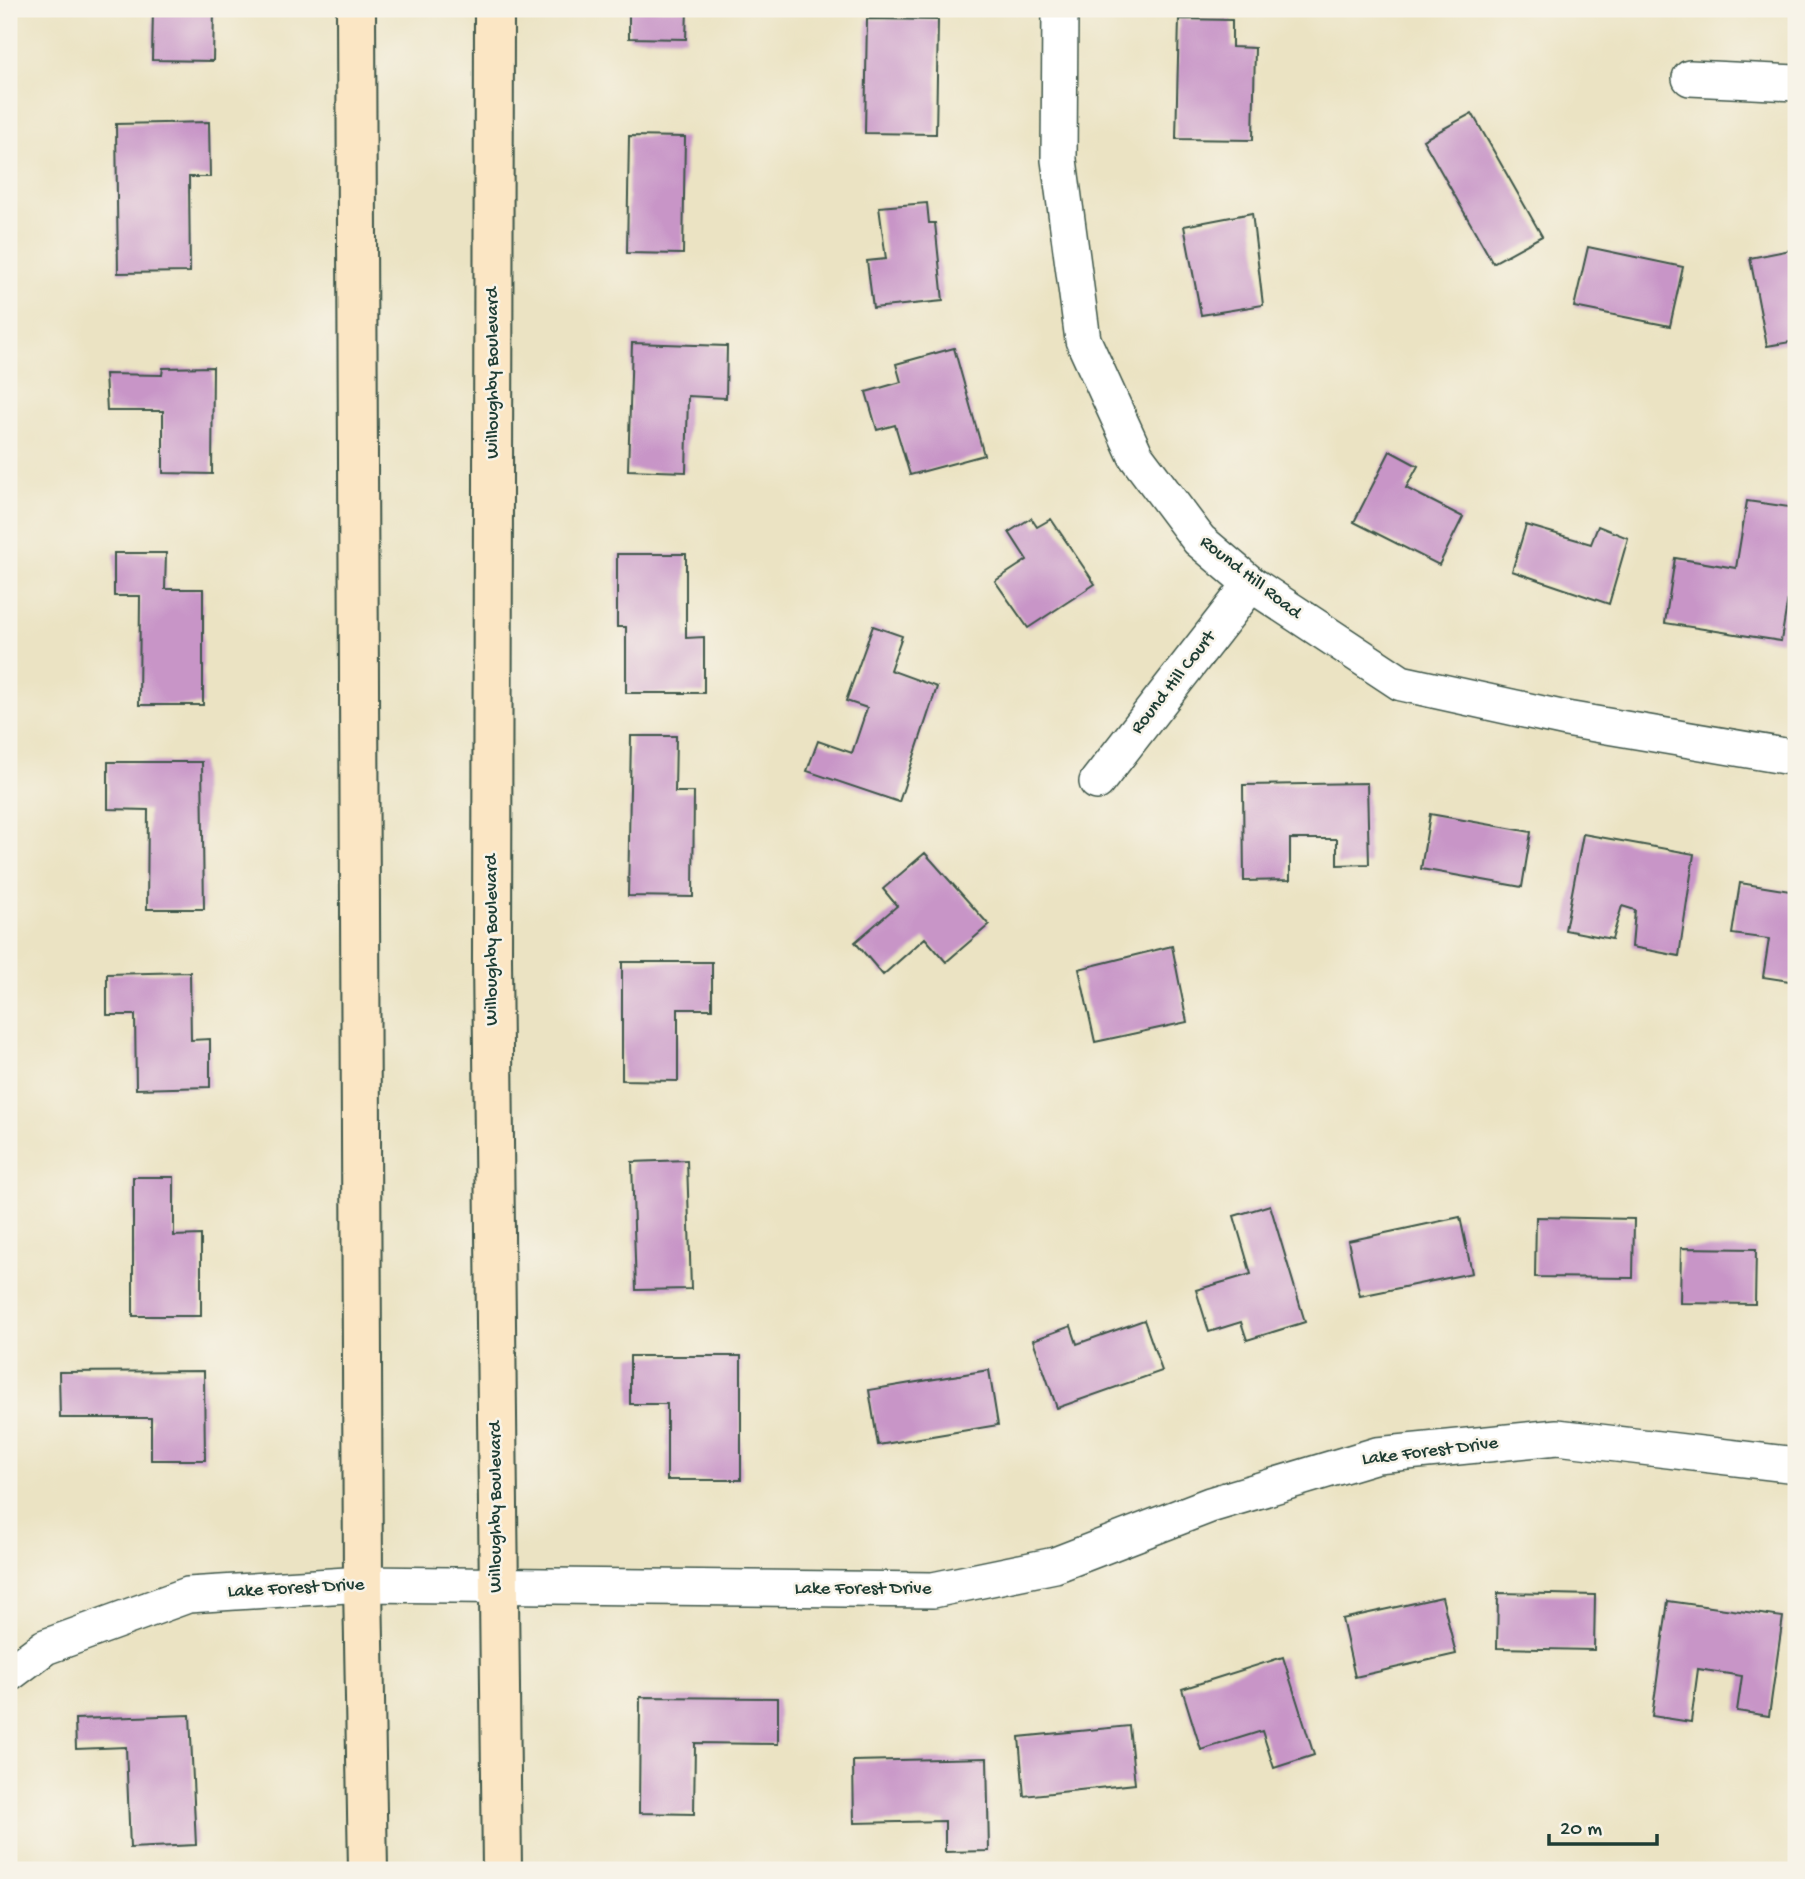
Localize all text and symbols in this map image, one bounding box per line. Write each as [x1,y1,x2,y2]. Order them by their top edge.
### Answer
street label: Willoughby Boulevard [482,285,505,459]
street label: Round Hill Road [1195,531,1307,626]
street label: Round Hill Court [1127,625,1223,739]
street label: Willoughby Boulevard [481,852,504,1026]
street label: Willoughby Boulevard [485,1419,508,1593]
street label: Lake Forest Drive [1361,1432,1500,1472]
street label: Lake Forest Drive [227,1574,365,1604]
street label: Lake Forest Drive [794,1578,932,1601]
scale bar [1549,1802,1658,1846]
text: 20 m [1560,1818,1602,1843]

